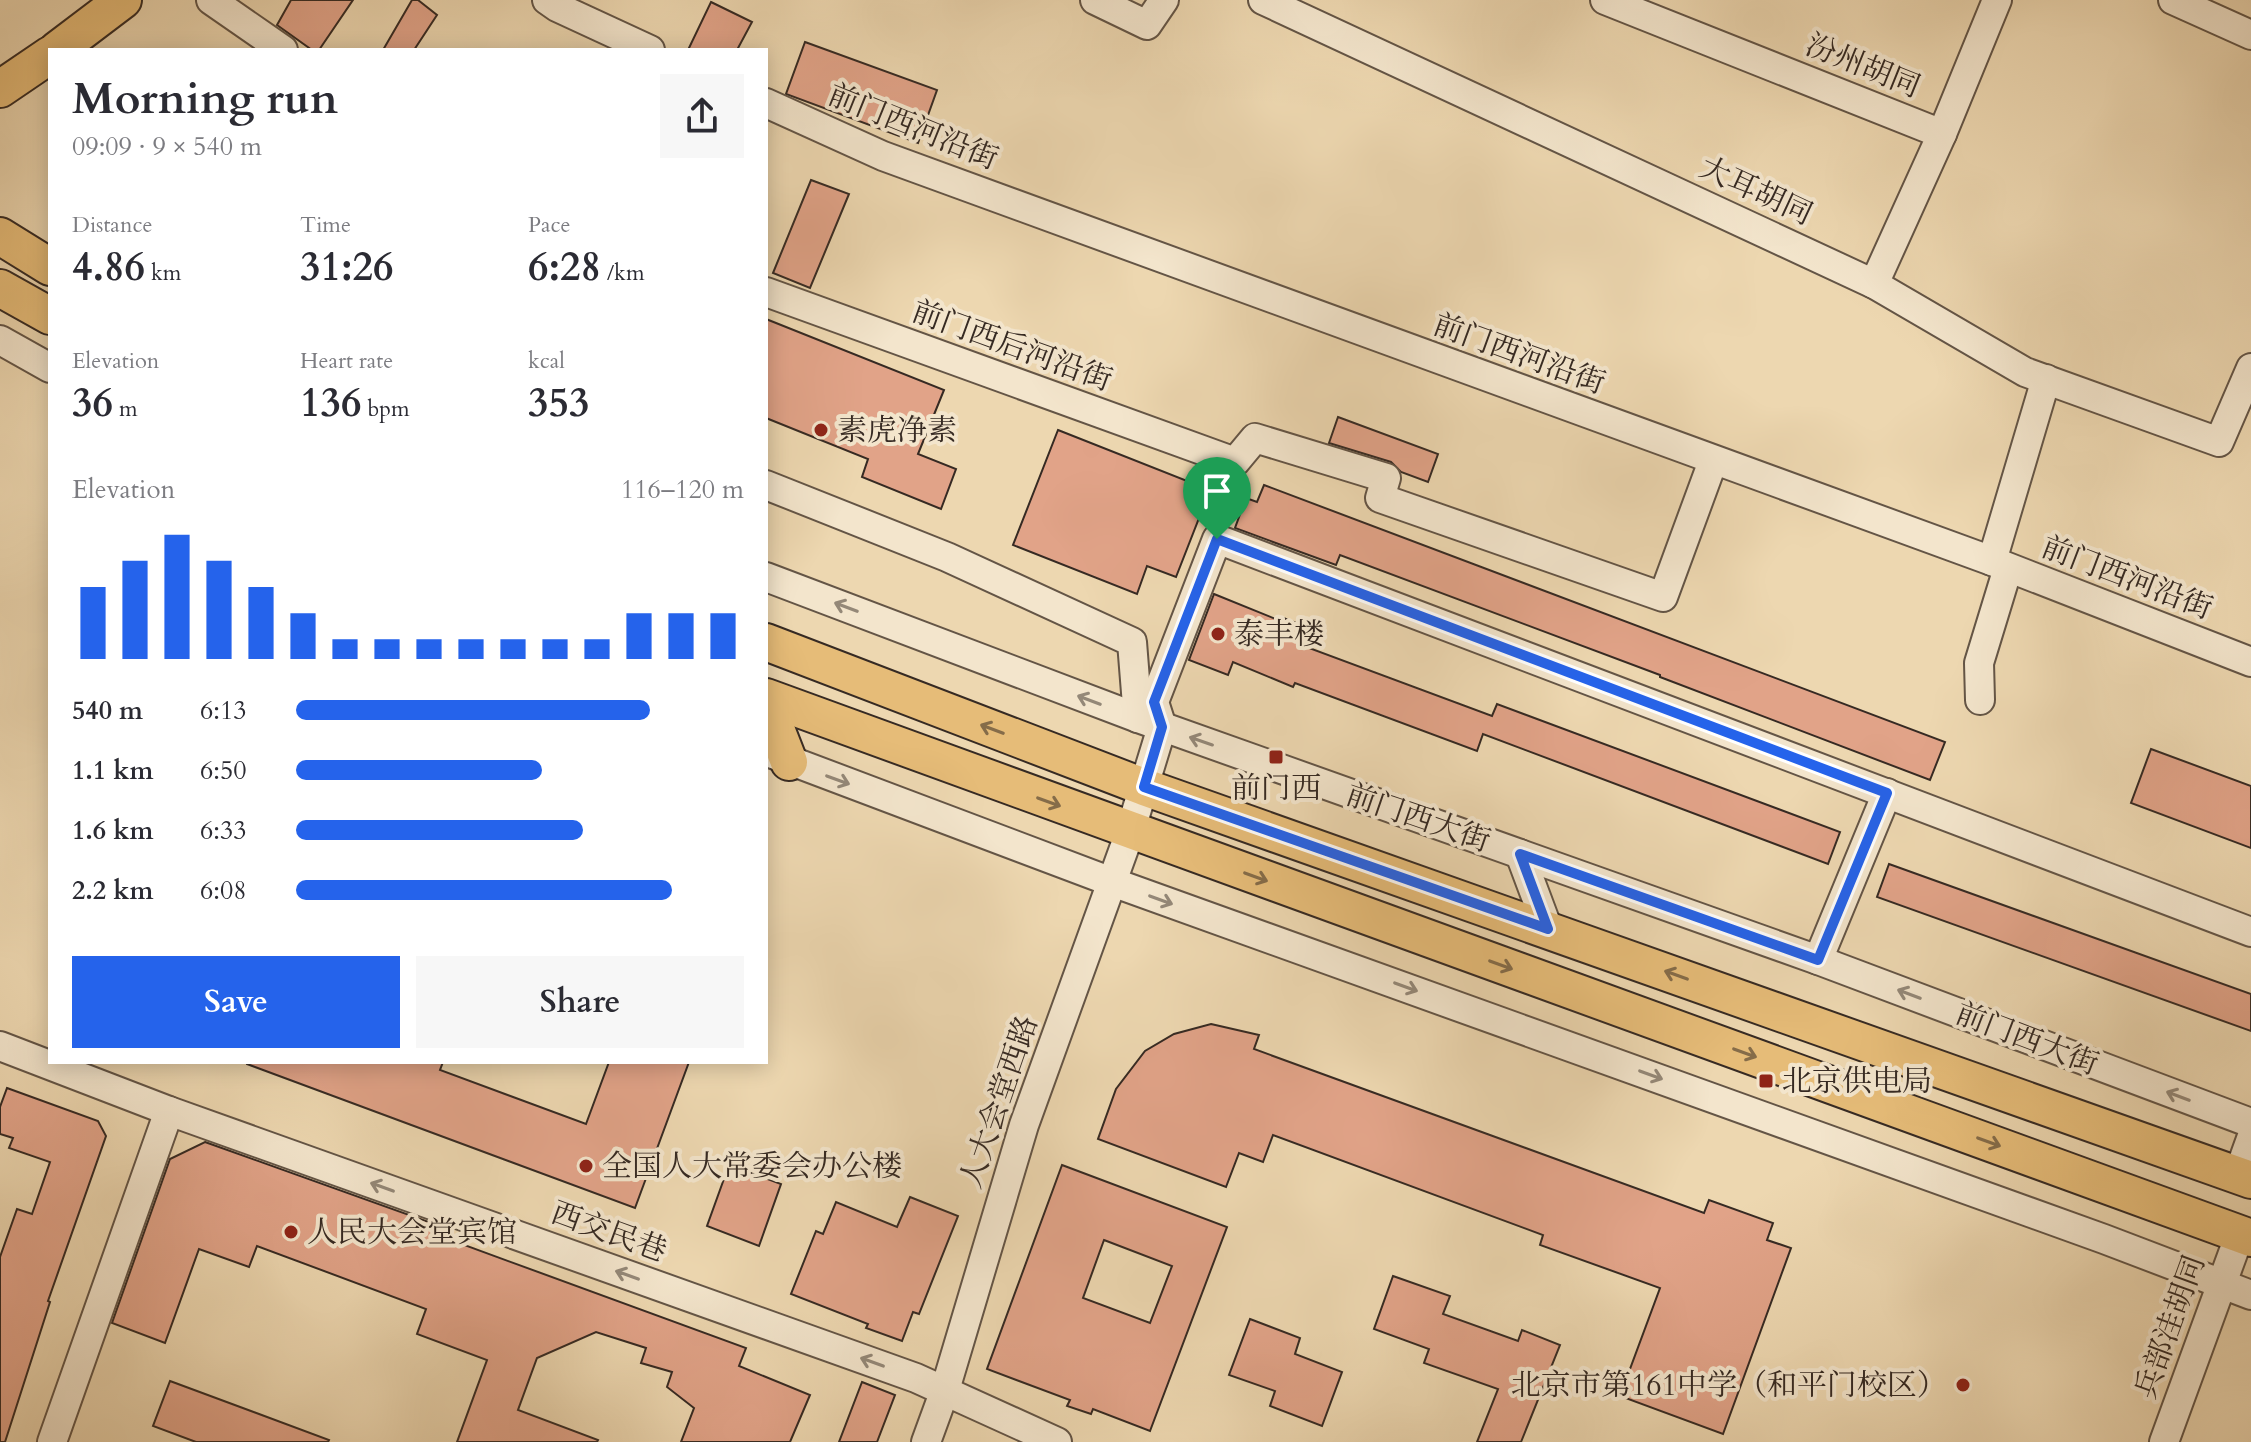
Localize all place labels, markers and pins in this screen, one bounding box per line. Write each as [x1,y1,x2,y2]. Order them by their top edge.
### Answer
place label: 素虎净素 [837,410,957,451]
marker: 素虎净素 [812,421,830,439]
pin [1183,457,1251,539]
place label: 泰丰楼 [1234,614,1324,655]
marker: 泰丰楼 [1209,625,1227,643]
marker: 前门西 [1267,748,1285,766]
place label: 前门西 [1231,768,1321,809]
place label: 北京供电局 [1782,1061,1932,1102]
marker: 北京供电局 [1757,1072,1775,1090]
place label: 全国人大常委会办公楼 [602,1146,902,1187]
marker: 全国人大常委会办公楼 [577,1157,595,1175]
place label: 人民大会堂宾馆 [307,1212,517,1253]
marker: 人民大会堂宾馆 [282,1223,300,1241]
place label: 北京市第161中学（和平门校区） [1511,1365,1947,1406]
marker: 北京市第161中学（和平门校区） [1954,1376,1972,1394]

